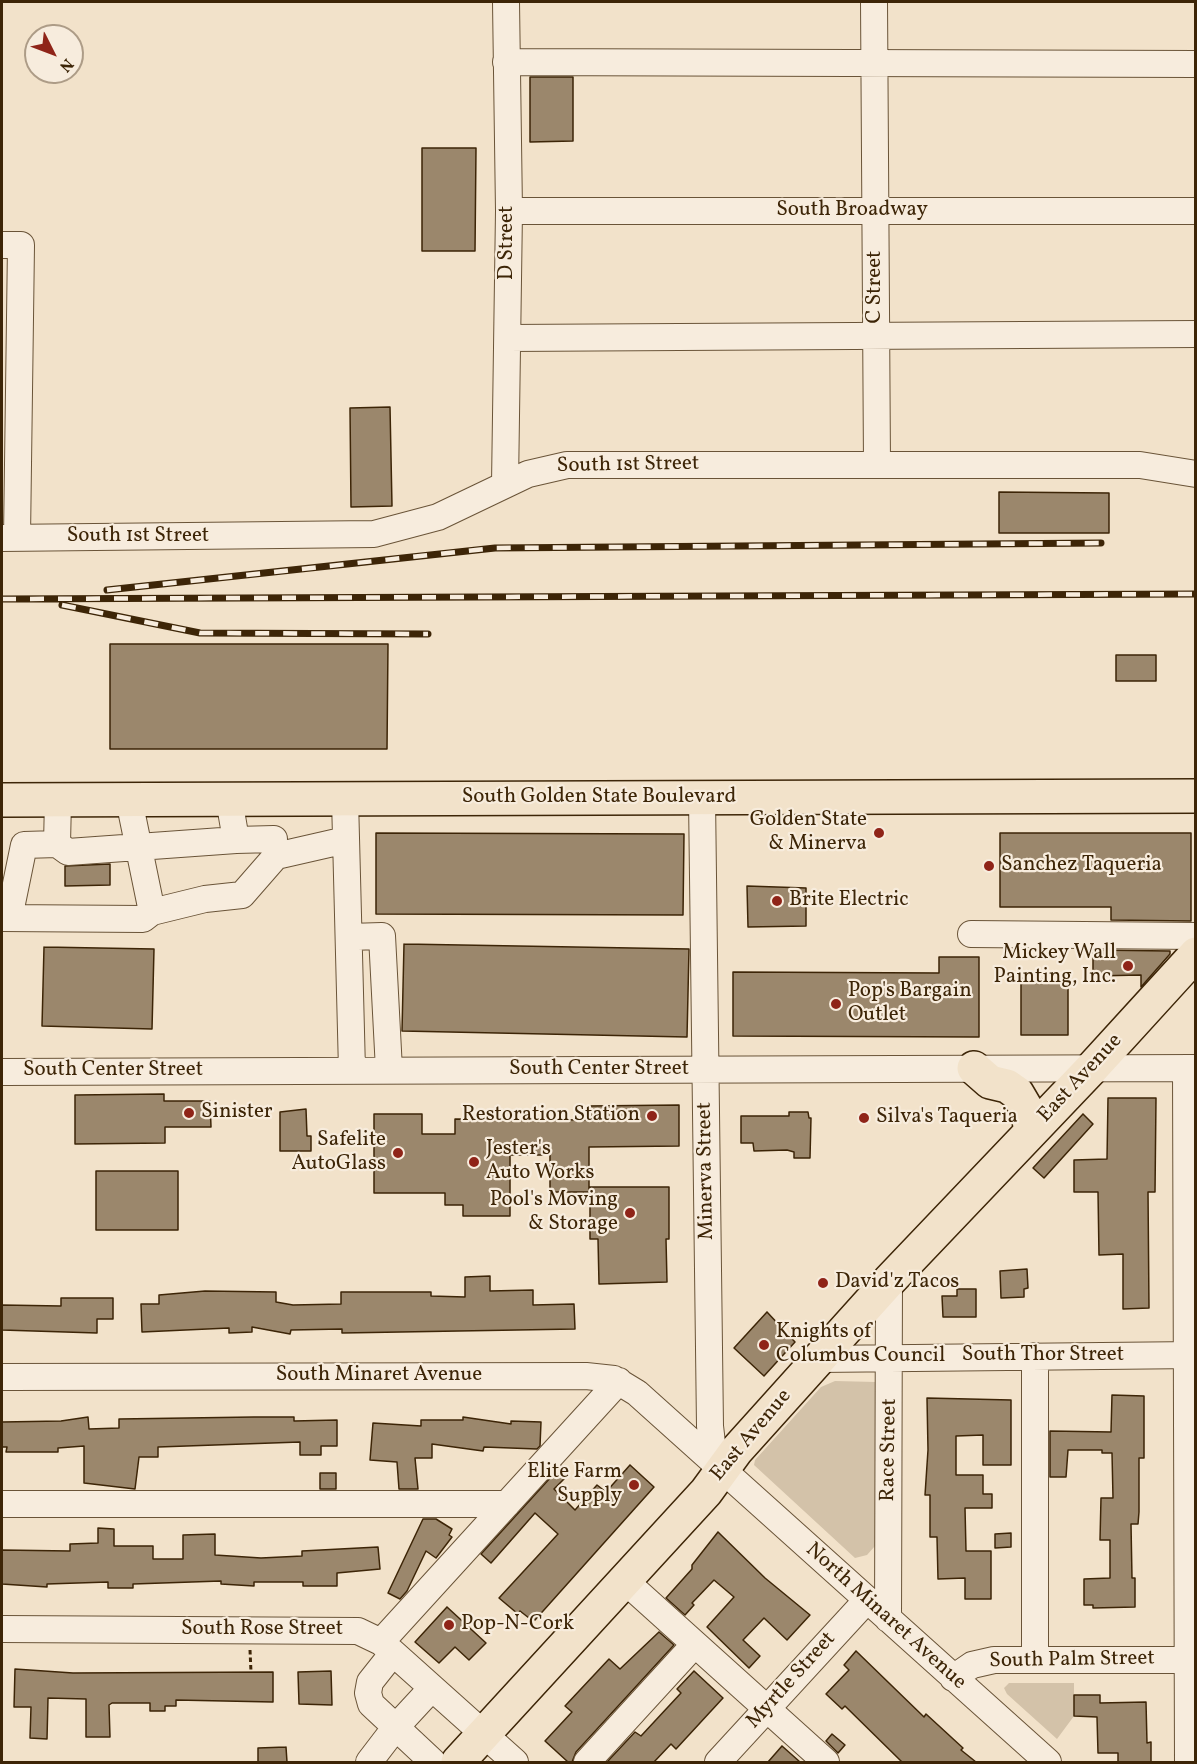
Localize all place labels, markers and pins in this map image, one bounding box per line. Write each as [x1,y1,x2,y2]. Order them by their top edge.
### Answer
place label: Golden State & Minerva [750,808,867,858]
marker: Golden State & Minerva [872,826,886,840]
place label: Sanchez Taqueria [1001,853,1162,879]
marker: Sanchez Taqueria [982,859,996,873]
place label: Brite Electric [789,888,909,914]
marker: Brite Electric [770,894,784,908]
place label: Mickey Wall Painting, Inc. [994,941,1116,991]
marker: Mickey Wall Painting, Inc. [1121,959,1135,973]
place label: Pop's Bargain Outlet [848,979,972,1029]
marker: Pop's Bargain Outlet [829,997,843,1011]
place label: Sinister [201,1100,273,1126]
place label: Restoration Station [462,1103,640,1129]
place label: Silva's Taqueria [876,1105,1018,1131]
marker: Sinister [182,1106,196,1120]
marker: Restoration Station [645,1109,659,1123]
marker: Silva's Taqueria [857,1111,871,1125]
place label: Safelite AutoGlass [291,1128,386,1178]
place label: Jester's Auto Works [486,1137,595,1187]
marker: Safelite AutoGlass [391,1146,405,1160]
marker: Jester's Auto Works [467,1155,481,1169]
place label: Pool's Moving & Storage [490,1188,618,1238]
marker: Pool's Moving & Storage [623,1206,637,1220]
place label: David'z Tacos [835,1270,959,1296]
marker: David'z Tacos [816,1276,830,1290]
place label: Knights of Columbus Council [776,1320,945,1370]
marker: Knights of Columbus Council [757,1338,771,1352]
place label: Elite Farm Supply [527,1460,622,1510]
marker: Elite Farm Supply [627,1478,641,1492]
place label: Pop-N-Cork [461,1612,574,1638]
marker: Pop-N-Cork [442,1618,456,1632]

